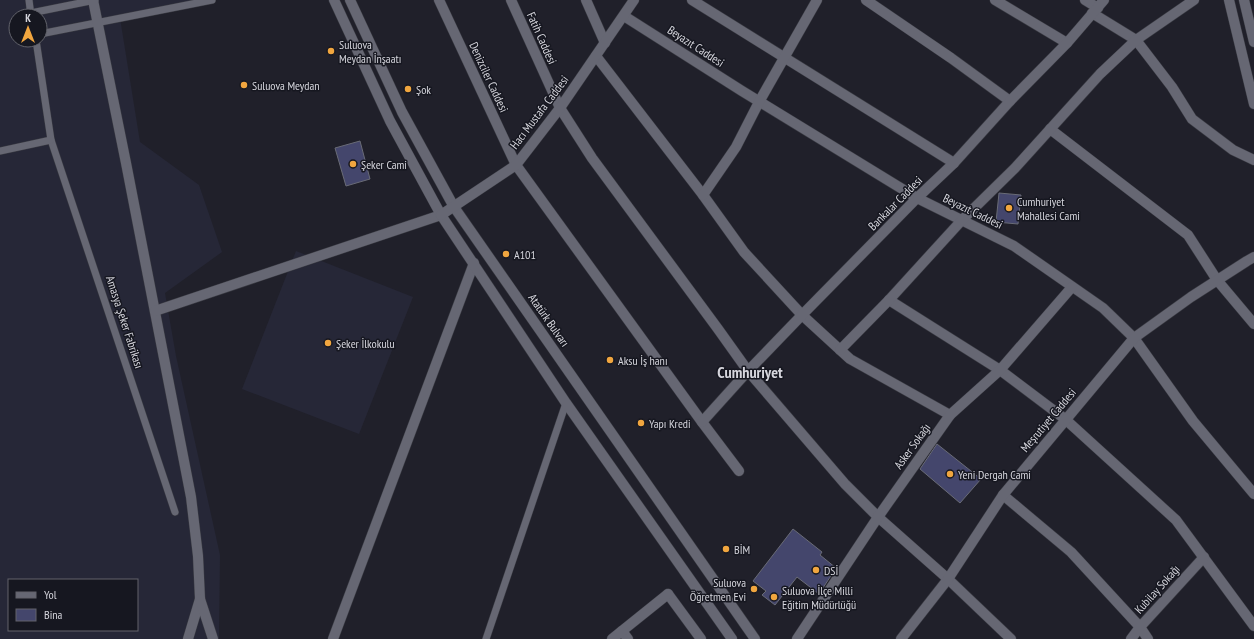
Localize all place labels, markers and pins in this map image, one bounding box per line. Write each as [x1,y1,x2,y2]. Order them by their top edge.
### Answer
place label: Suluova Meydan İnşaatı [339,37,401,66]
marker: Suluova Meydan İnşaatı [326,46,336,56]
place label: Suluova Meydan [252,78,320,93]
marker: Suluova Meydan [239,80,249,90]
place label: Şok [416,82,431,97]
marker: Şok [403,84,413,94]
place label: Şeker Cami [361,157,407,172]
marker: Şeker Cami [348,159,358,169]
place label: Cumhuriyet Mahallesi Cami [1017,194,1080,223]
marker: Cumhuriyet Mahallesi Cami [1004,203,1014,213]
place label: A101 [514,247,536,262]
marker: A101 [501,249,511,259]
place label: Şeker İlkokulu [336,336,395,351]
marker: Şeker İlkokulu [323,338,333,348]
place label: Aksu İş hanı [618,353,668,368]
marker: Aksu İş hanı [605,355,615,365]
place label: Yapı Kredi [649,416,691,431]
marker: Yapı Kredi [636,418,646,428]
place label: Yeni Dergah Cami [958,467,1031,482]
marker: Yeni Dergah Cami [945,469,955,479]
place label: BİM [734,542,750,557]
marker: BİM [721,544,731,554]
place label: DSİ [824,563,838,578]
marker: DSİ [811,565,821,575]
place label: Suluova Öğretmen Evi [690,575,746,604]
place label: Suluova İlçe Milli Eğitim Müdürlüğü [782,583,856,612]
marker: Suluova Öğretmen Evi [749,584,759,594]
marker: Suluova İlçe Milli Eğitim Müdürlüğü [769,592,779,602]

